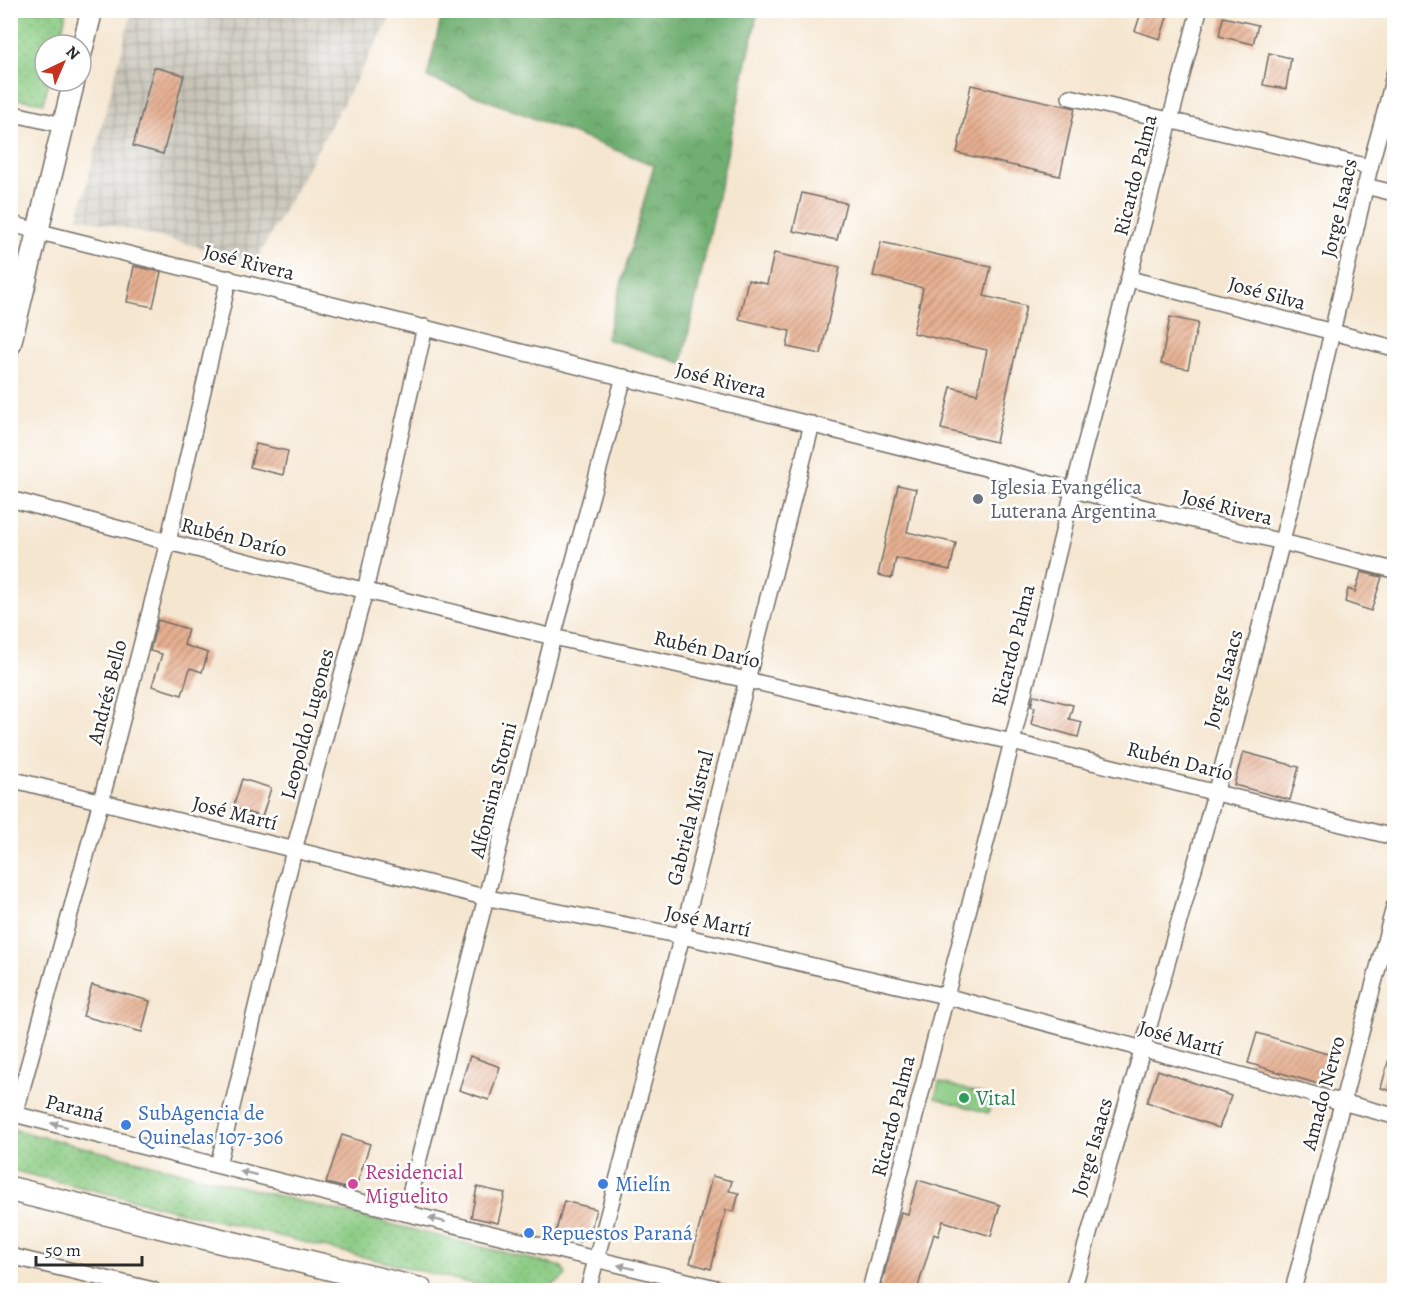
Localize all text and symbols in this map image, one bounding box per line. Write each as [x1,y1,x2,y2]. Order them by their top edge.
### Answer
north arrow [33,33,93,93]
text: N [61,41,85,65]
street label: Ricardo Palma [1106,111,1164,239]
street label: Jorge Isaacs [1314,156,1364,260]
street label: José Rivera [200,237,298,287]
street label: José Silva [1225,269,1309,317]
street label: José Rivera [672,355,770,405]
place label: Iglesia Evangélica Luterana Argentina [990,473,1157,525]
street label: José Rivera [1178,482,1276,532]
marker: Iglesia Evangélica Luterana Argentina [971,492,985,506]
street label: Rubén Darío [178,510,290,564]
street label: Ricardo Palma [984,581,1042,709]
street label: Rubén Darío [651,623,763,675]
street label: Jorge Isaacs [1196,627,1250,731]
street label: Andrés Bello [80,637,134,748]
street label: Leopoldo Lugones [273,645,341,803]
street label: Alfonsina Storni [462,719,523,862]
street label: Rubén Darío [1124,734,1236,788]
street label: Gabriela Mistral [660,748,720,888]
street label: José Martí [190,789,281,837]
street label: José Martí [663,898,753,944]
street label: José Martí [1135,1013,1227,1063]
street label: Amado Nervo [1294,1033,1352,1154]
street label: Ricardo Palma [864,1052,922,1180]
place label: Vital [975,1084,1016,1112]
street label: Paraná [43,1087,108,1129]
marker: Vital [957,1091,971,1105]
street label: Jorge Isaacs [1065,1095,1119,1199]
place label: SubAgencia de Quinelas 107-306 [138,1099,283,1151]
marker: SubAgencia de Quinelas 107-306 [119,1118,133,1132]
one-way arrow [50,1120,68,1130]
place label: Residencial Miguelito [365,1158,463,1210]
one-way arrow [239,1167,257,1177]
place label: Mielín [615,1170,670,1198]
marker: Residencial Miguelito [346,1177,360,1191]
marker: Mielín [596,1177,610,1191]
one-way arrow [428,1215,446,1225]
place label: Repuestos Paraná [541,1219,693,1247]
marker: Repuestos Paraná [522,1226,536,1240]
scale bar [36,1229,142,1267]
text: 50 m [45,1238,81,1262]
one-way arrow [617,1261,636,1271]

